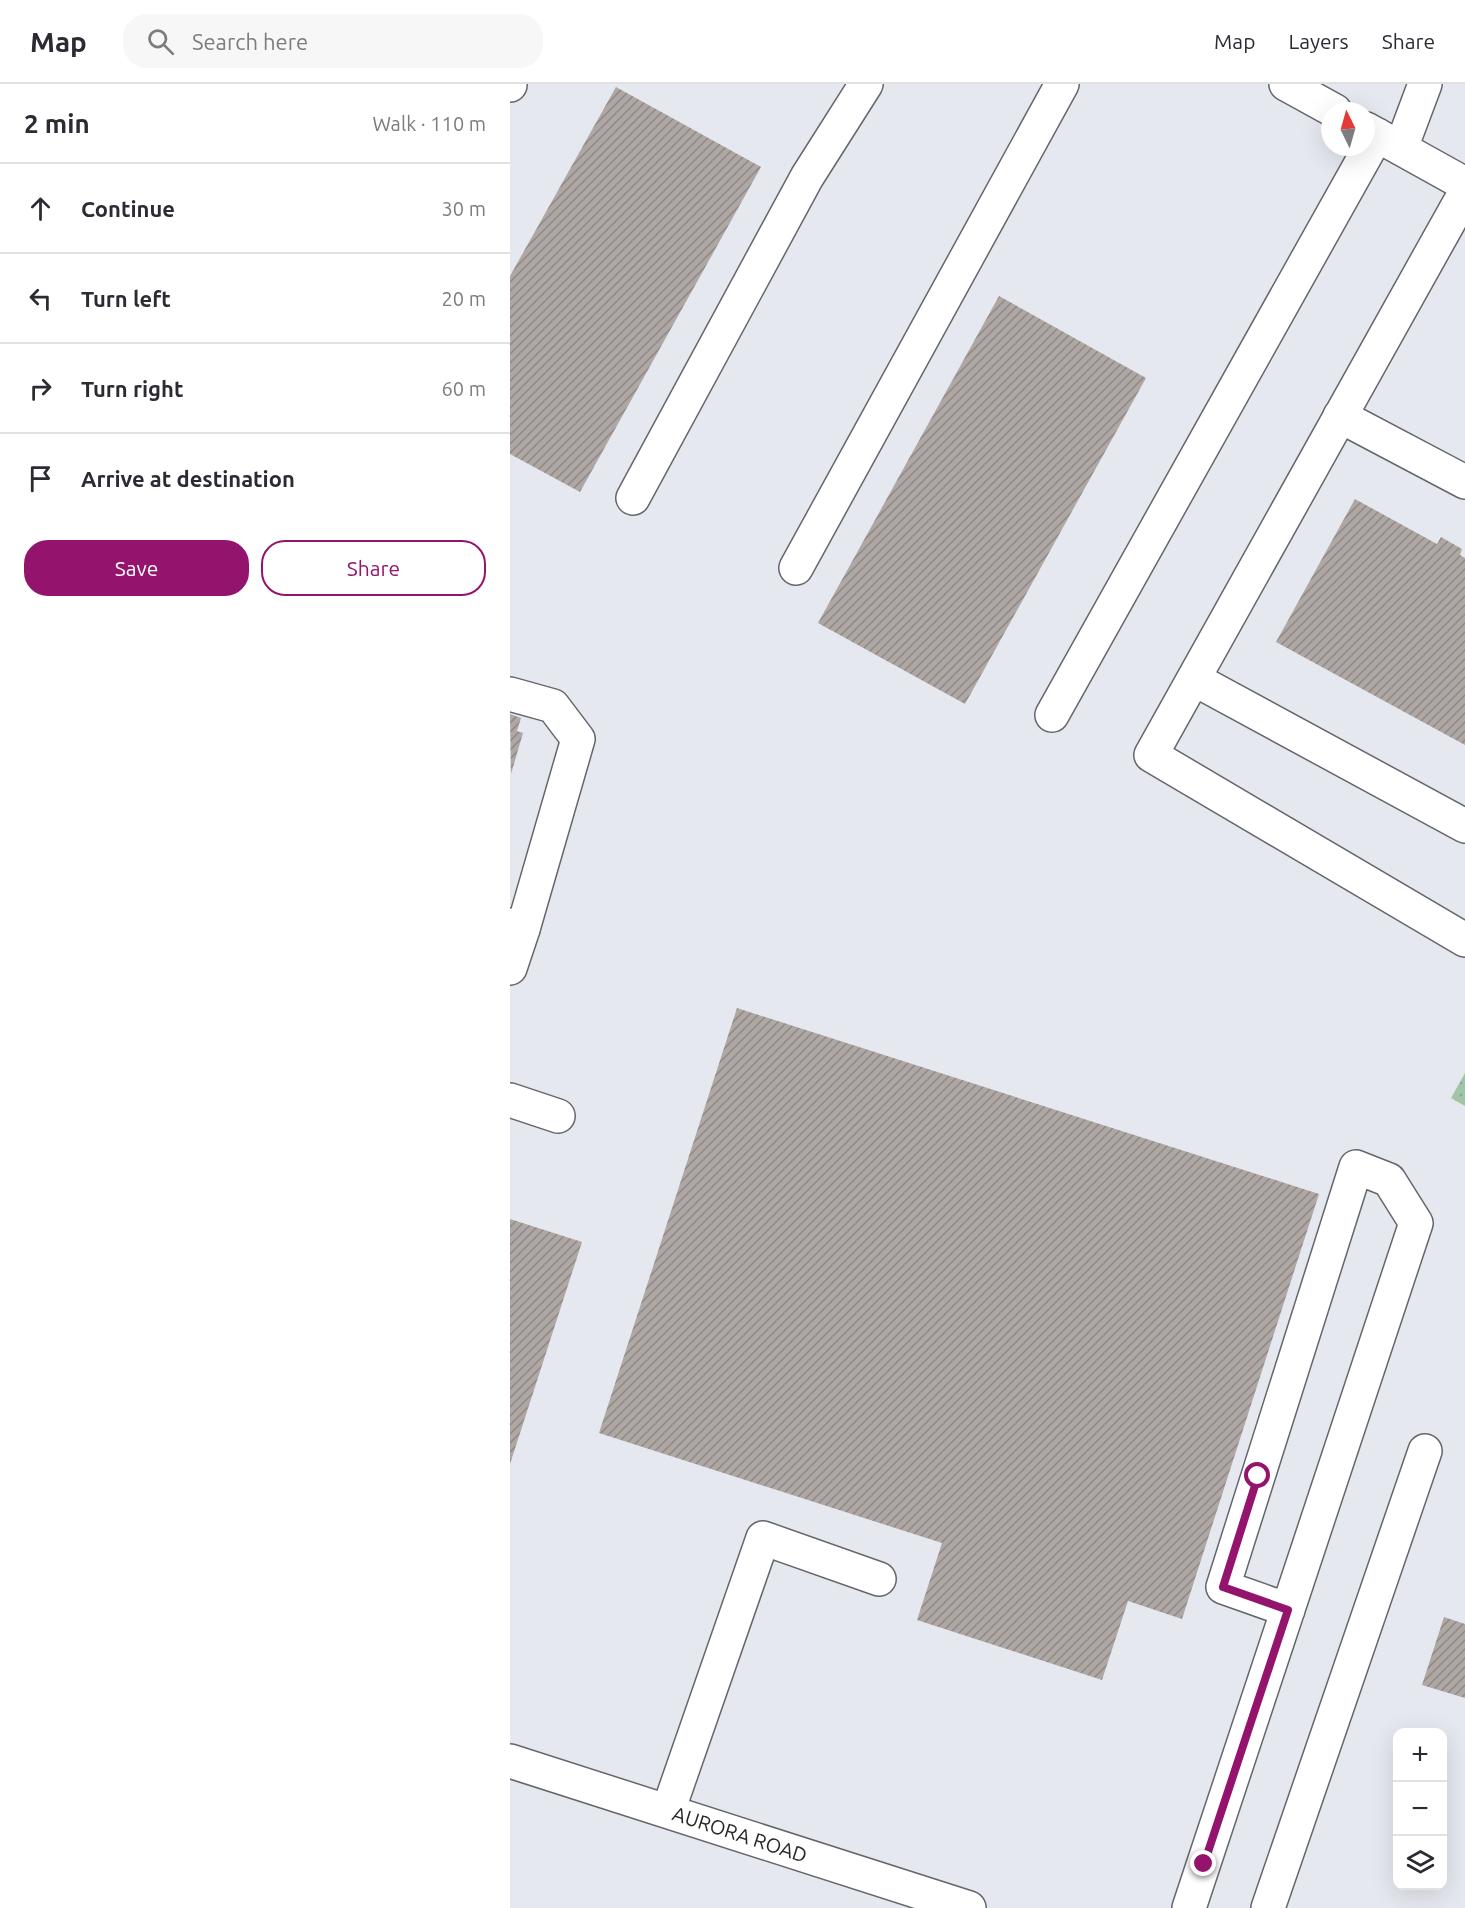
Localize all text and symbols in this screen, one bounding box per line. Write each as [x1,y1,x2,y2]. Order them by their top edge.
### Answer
search box [123,14,543,68]
icon: search [144,25,177,58]
text: Map [30,26,87,57]
text: Search here [192,29,308,54]
text: Map [1214,29,1255,53]
text: Layers [1288,29,1349,53]
text: Share [1382,29,1435,53]
north arrow [1321,102,1375,156]
text: 2 min [24,109,90,138]
text: Walk · 110 m [373,112,486,135]
icon: ahead [24,192,57,225]
text: Continue [81,196,175,221]
text: 30 m [442,197,486,220]
icon: left [24,282,57,315]
text: Turn left [81,286,171,311]
text: 20 m [442,287,486,310]
icon: right [24,372,57,405]
text: Turn right [81,376,183,401]
text: 60 m [442,377,486,400]
icon: arrive [24,462,57,495]
text: Arrive at destination [81,466,295,491]
button: Save [24,540,249,596]
button: Share [261,540,486,596]
route start [1244,1462,1270,1488]
map controls [1393,1728,1447,1890]
button: + [1393,1728,1447,1782]
button: − [1393,1782,1447,1836]
street label: AURORA ROAD [670,1801,810,1867]
button: layers [1393,1836,1447,1890]
route end [1190,1850,1216,1876]

